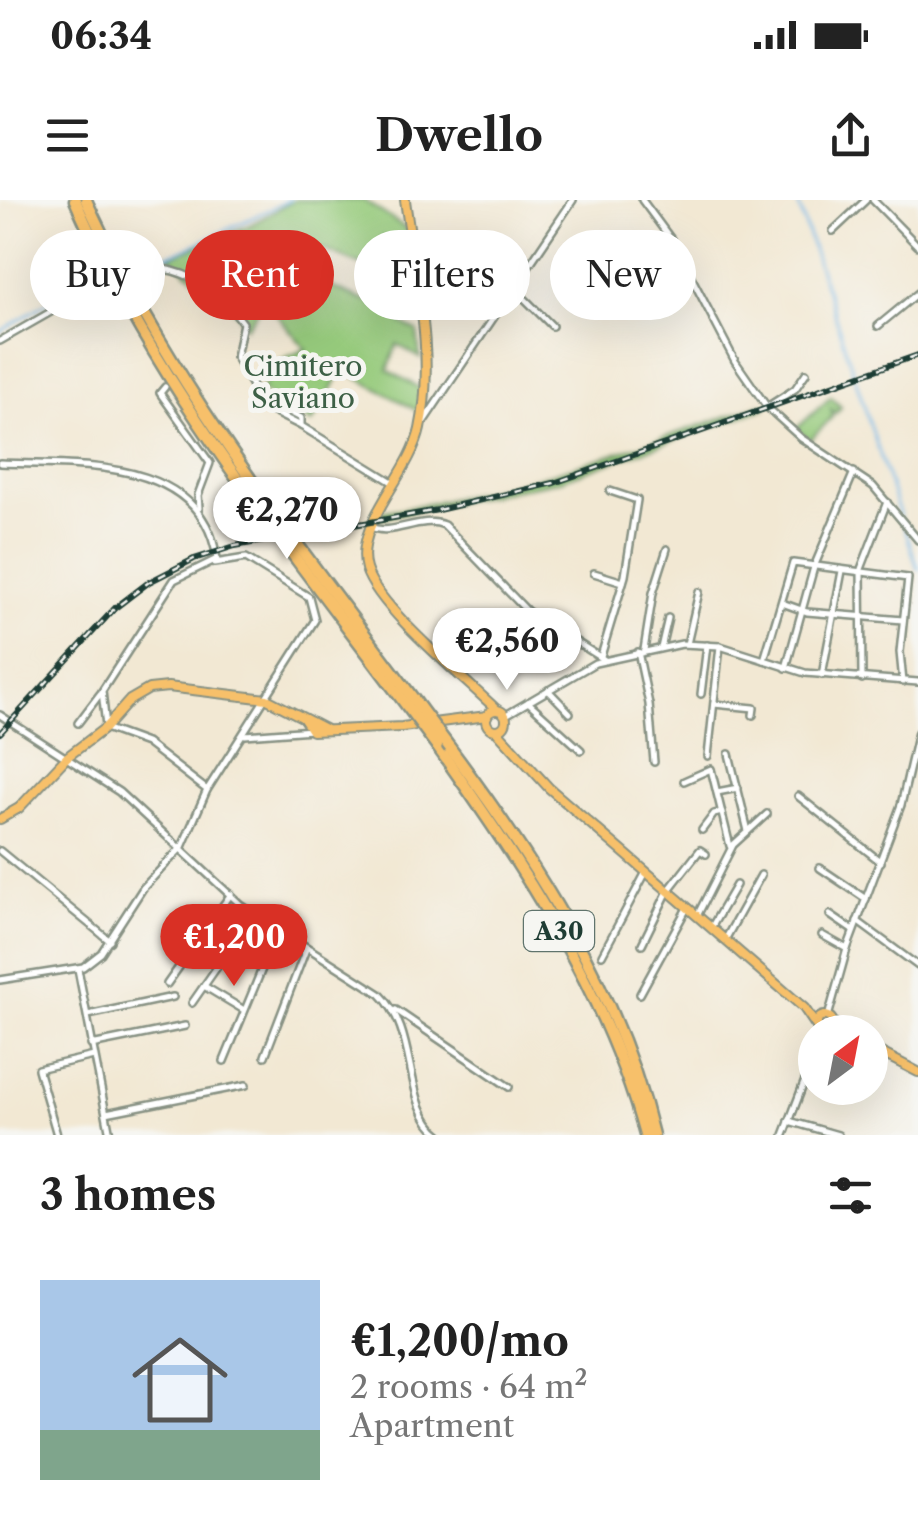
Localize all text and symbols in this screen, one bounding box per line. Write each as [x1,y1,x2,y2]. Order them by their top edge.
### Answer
text: 06:34 [50,12,152,59]
text: Dwello [375,107,543,163]
icon: menu [40,108,95,163]
icon: share [823,108,878,163]
chip: Buy [30,230,165,320]
chip: Rent [185,230,334,320]
chip: Filters [354,230,530,320]
chip: New [550,230,696,320]
park label: Cimitero Saviano [244,349,362,415]
pin: €2,270 [206,477,368,562]
text: €2,270 [235,490,339,529]
pin: €2,560 [426,608,588,693]
text: €2,560 [454,621,560,660]
pin: €1,200 [153,904,315,989]
road number: A30 [524,911,594,951]
text: €1,200 [182,917,286,956]
north arrow [798,1015,888,1105]
map controls [798,1015,888,1105]
icon: filters [823,1168,878,1223]
text: 3 homes [40,1169,216,1221]
text: €1,200/mo [350,1315,569,1367]
icon: home [120,1320,240,1440]
text: 2 rooms · 64 m² [350,1367,588,1406]
text: Apartment [350,1406,514,1445]

